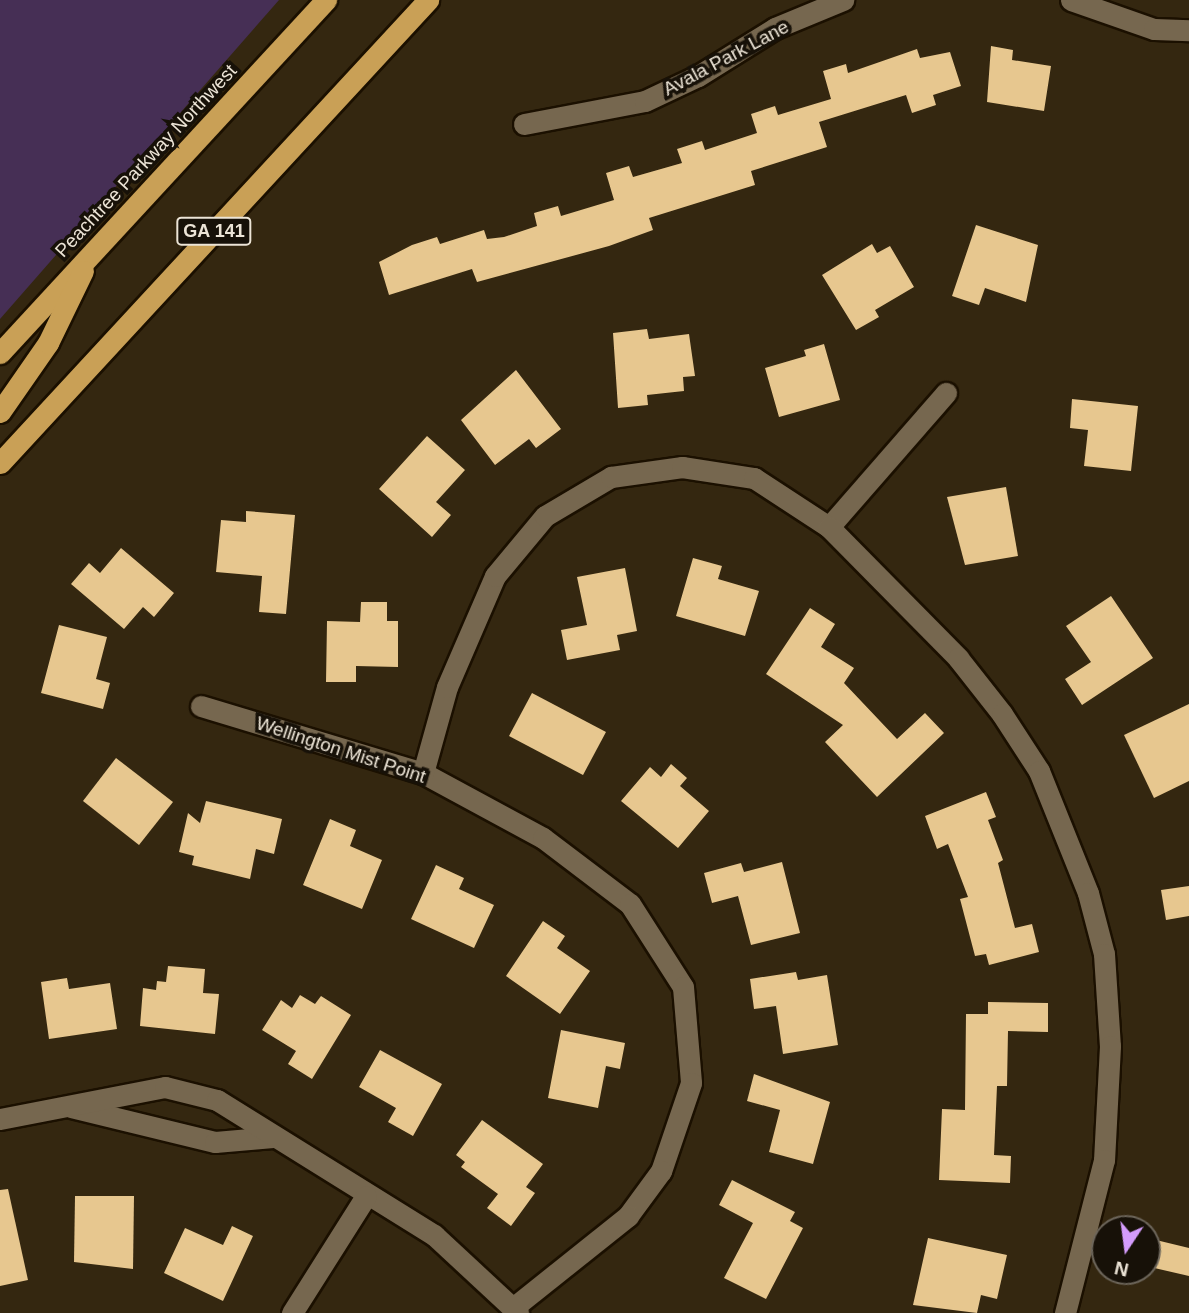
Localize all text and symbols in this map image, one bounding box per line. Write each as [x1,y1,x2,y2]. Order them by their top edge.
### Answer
street label: Avala Park Lane [659,15,793,101]
street label: Peachtree Parkway Northwest [51,60,241,262]
road number: GA 141 [176,216,252,246]
street label: Wellington Mist Point [253,712,429,788]
north arrow [1091,1215,1161,1285]
text: N [1113,1257,1131,1281]

